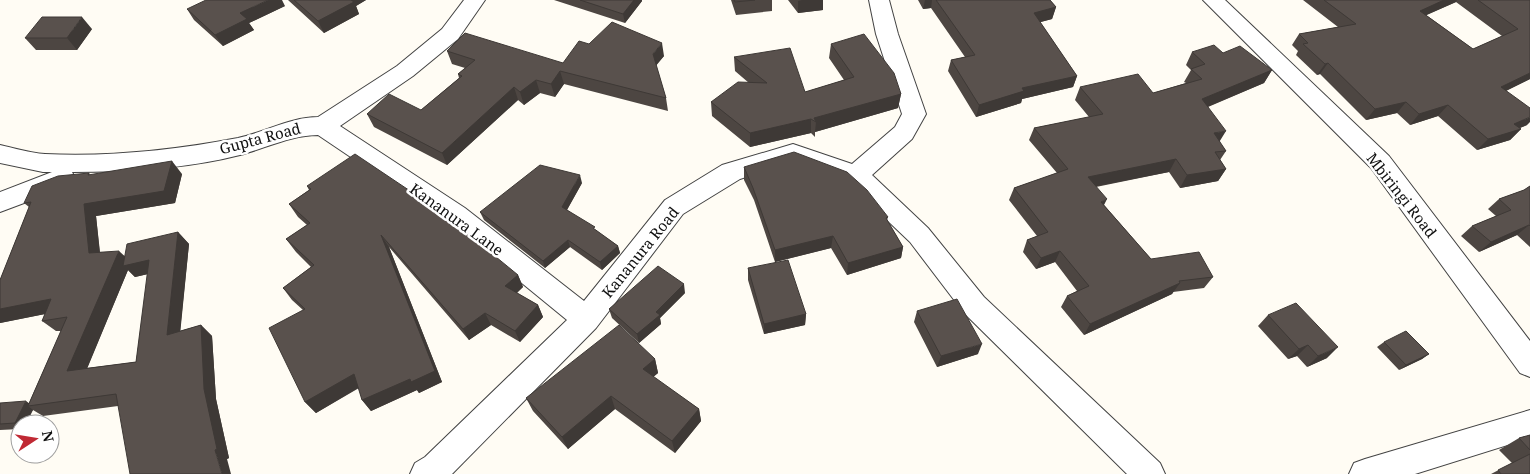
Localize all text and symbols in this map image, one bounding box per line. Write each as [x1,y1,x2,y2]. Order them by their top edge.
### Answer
street label: Gupta Road [217,118,303,158]
street label: Mbiringi Road [1363,148,1441,242]
street label: Kananura Lane [406,178,508,260]
street label: Kananura Road [597,202,683,302]
north arrow [10,414,60,464]
text: N [38,429,59,444]

